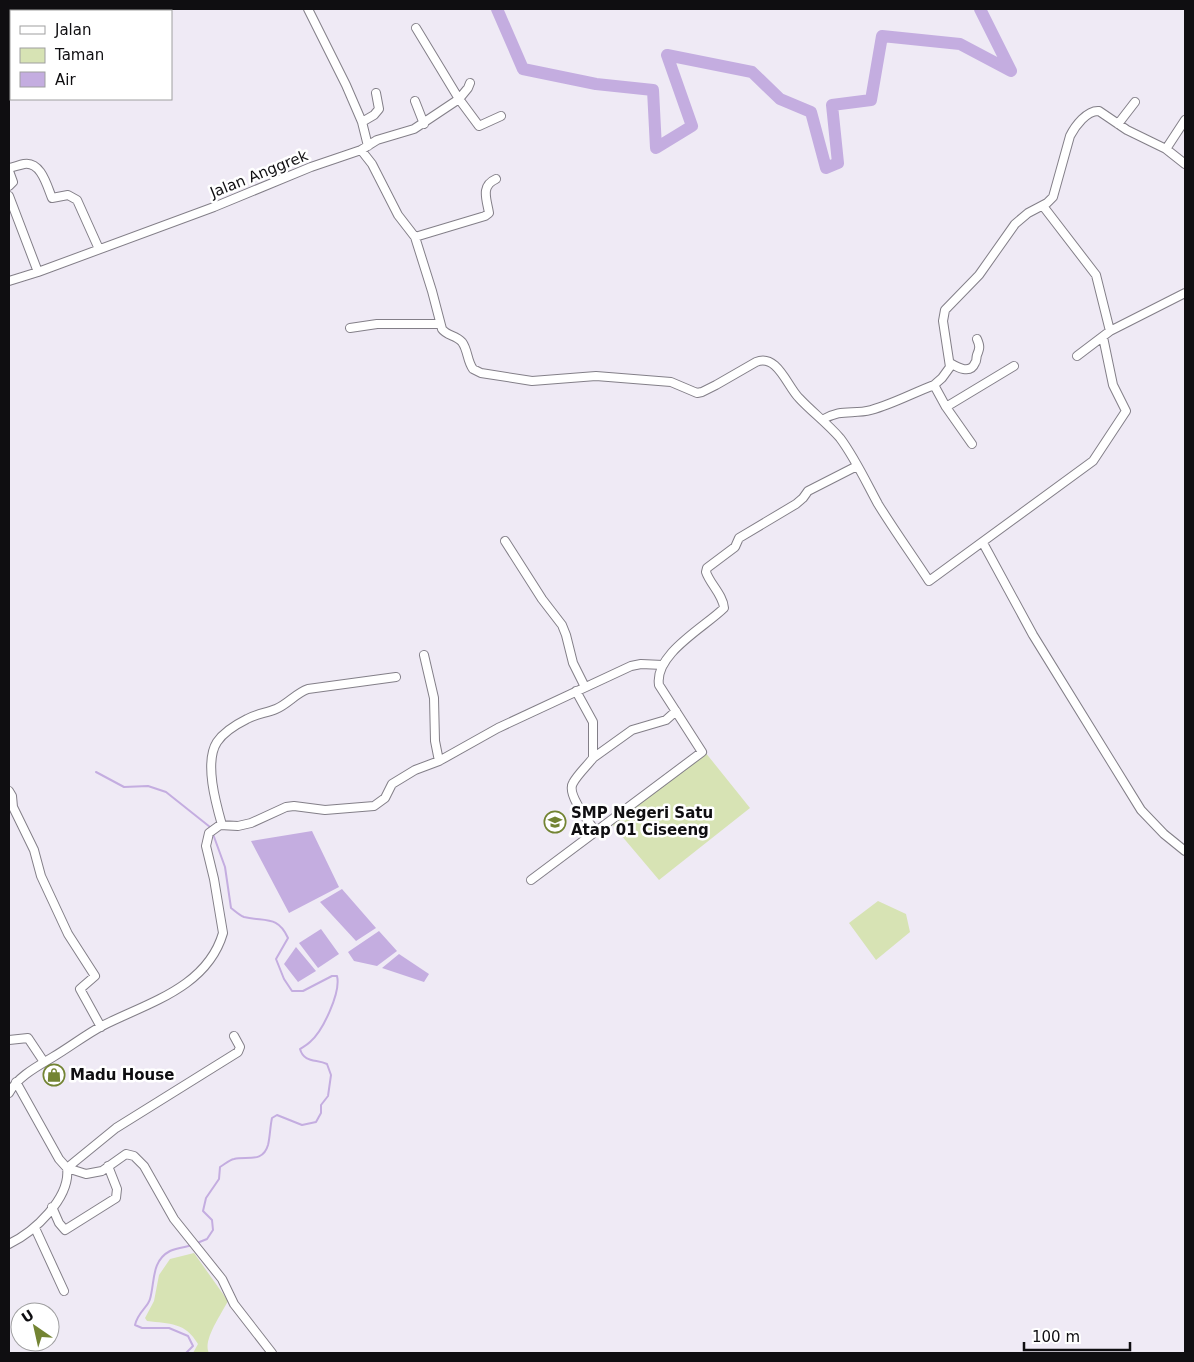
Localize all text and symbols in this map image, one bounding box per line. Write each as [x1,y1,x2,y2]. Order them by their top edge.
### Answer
legend [10,10,172,100]
text: Jalan [54,21,91,39]
text: Taman [54,46,104,64]
text: Air [55,71,76,89]
street label: Jalan Anggrek [207,146,311,202]
place label: SMP Negeri Satu Atap 01 Ciseeng [571,804,713,839]
school or university icon: SMP Negeri Satu Atap 01 Ciseeng [543,810,567,834]
shop icon: Madu House [42,1063,66,1087]
place label: Madu House [70,1066,174,1084]
north arrow [10,1302,60,1352]
text: U [19,1306,37,1326]
scale bar [1024,1320,1130,1352]
text: 100 m [1032,1328,1080,1346]

